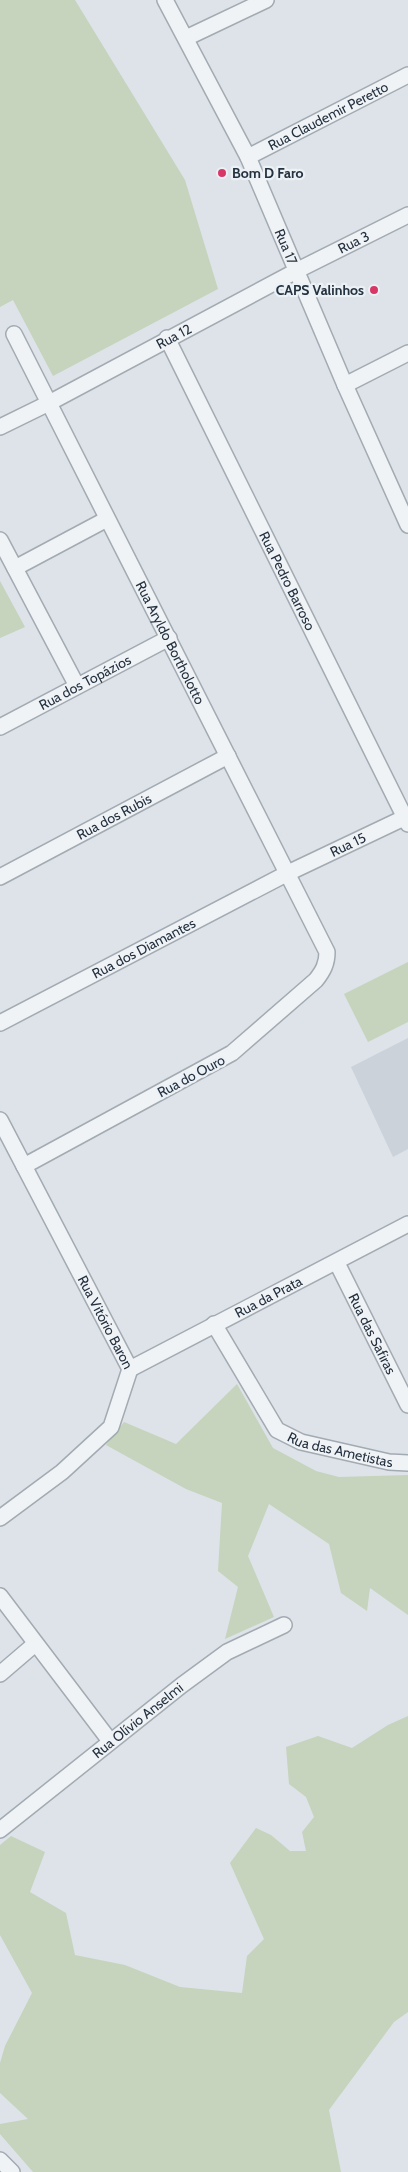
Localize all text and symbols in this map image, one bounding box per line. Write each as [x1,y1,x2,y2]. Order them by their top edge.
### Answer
street label: Rua Claudemir Peretto [265,78,392,154]
place label: Bom D Faro [232,164,304,182]
marker: Bom D Faro [216,167,228,179]
street label: Rua 17 [271,226,302,267]
street label: Rua 3 [335,227,372,258]
place label: CAPS Valinhos [276,281,364,299]
marker: CAPS Valinhos [368,284,380,296]
street label: Rua 12 [153,320,195,353]
street label: Rua Pedro Barroso [255,528,320,634]
street label: Rua Aryldo Bortholotto [132,578,209,708]
street label: Rua dos Topázios [36,651,134,714]
street label: Rua dos Rubis [73,789,155,844]
street label: Rua 15 [327,828,369,861]
street label: Rua dos Diamantes [89,914,199,983]
street label: Rua do Ouro [154,1051,228,1101]
street label: Rua Vitório Baron [74,1272,137,1372]
street label: Rua da Prata [232,1272,305,1322]
street label: Rua das Safiras [345,1290,400,1377]
street label: Rua das Ametistas [284,1428,393,1471]
street label: Rua Olívio Anselmi [89,1679,187,1762]

